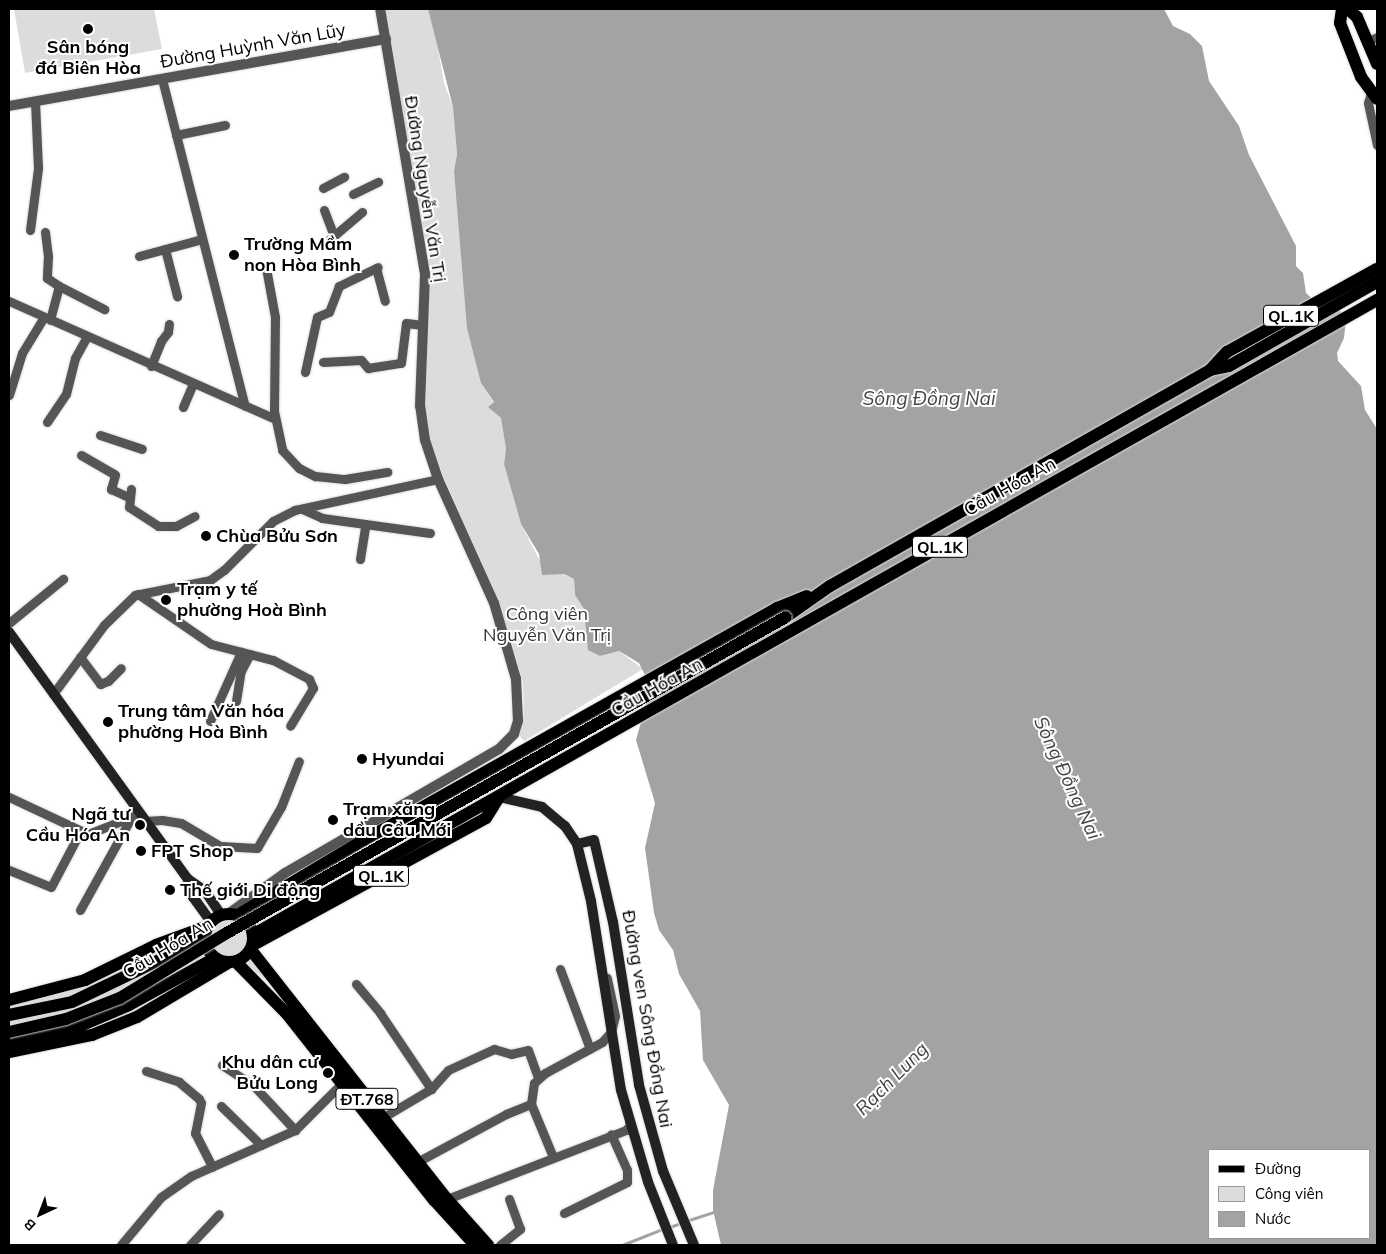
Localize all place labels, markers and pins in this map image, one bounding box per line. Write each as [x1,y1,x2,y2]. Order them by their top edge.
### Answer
marker: Sân bóng đá Biên Hòa [82,23,94,35]
place label: Sân bóng đá Biên Hòa [35,37,141,80]
place label: Trường Mầm non Hòa Bình [244,234,361,276]
marker: Trường Mầm non Hòa Bình [228,249,240,261]
place label: Chùa Bửu Sơn [216,525,338,547]
marker: Chùa Bửu Sơn [200,530,212,542]
place label: Trạm y tế phường Hoà Bình [177,579,327,622]
marker: Trạm y tế phường Hoà Bình [159,593,173,607]
place label: Trung tâm Văn hóa phường Hoà Bình [118,701,284,744]
marker: Trung tâm Văn hóa phường Hoà Bình [102,716,114,728]
place label: Hyundai [372,748,444,770]
marker: Hyundai [356,753,368,765]
place label: Trạm xăng dầu Cầu Mới [343,799,451,842]
place label: Ngã tư Cầu Hóa An [26,804,130,846]
marker: Trạm xăng dầu Cầu Mới [327,814,339,826]
marker: Ngã tư Cầu Hóa An [134,819,146,831]
place label: FPT Shop [151,840,233,862]
marker: FPT Shop [135,845,147,857]
place label: Thế giới Di động [180,879,320,901]
marker: Thế giới Di động [164,884,176,896]
place label: Khu dân cư Bửu Long [222,1052,318,1094]
marker: Khu dân cư Bửu Long [322,1067,334,1079]

